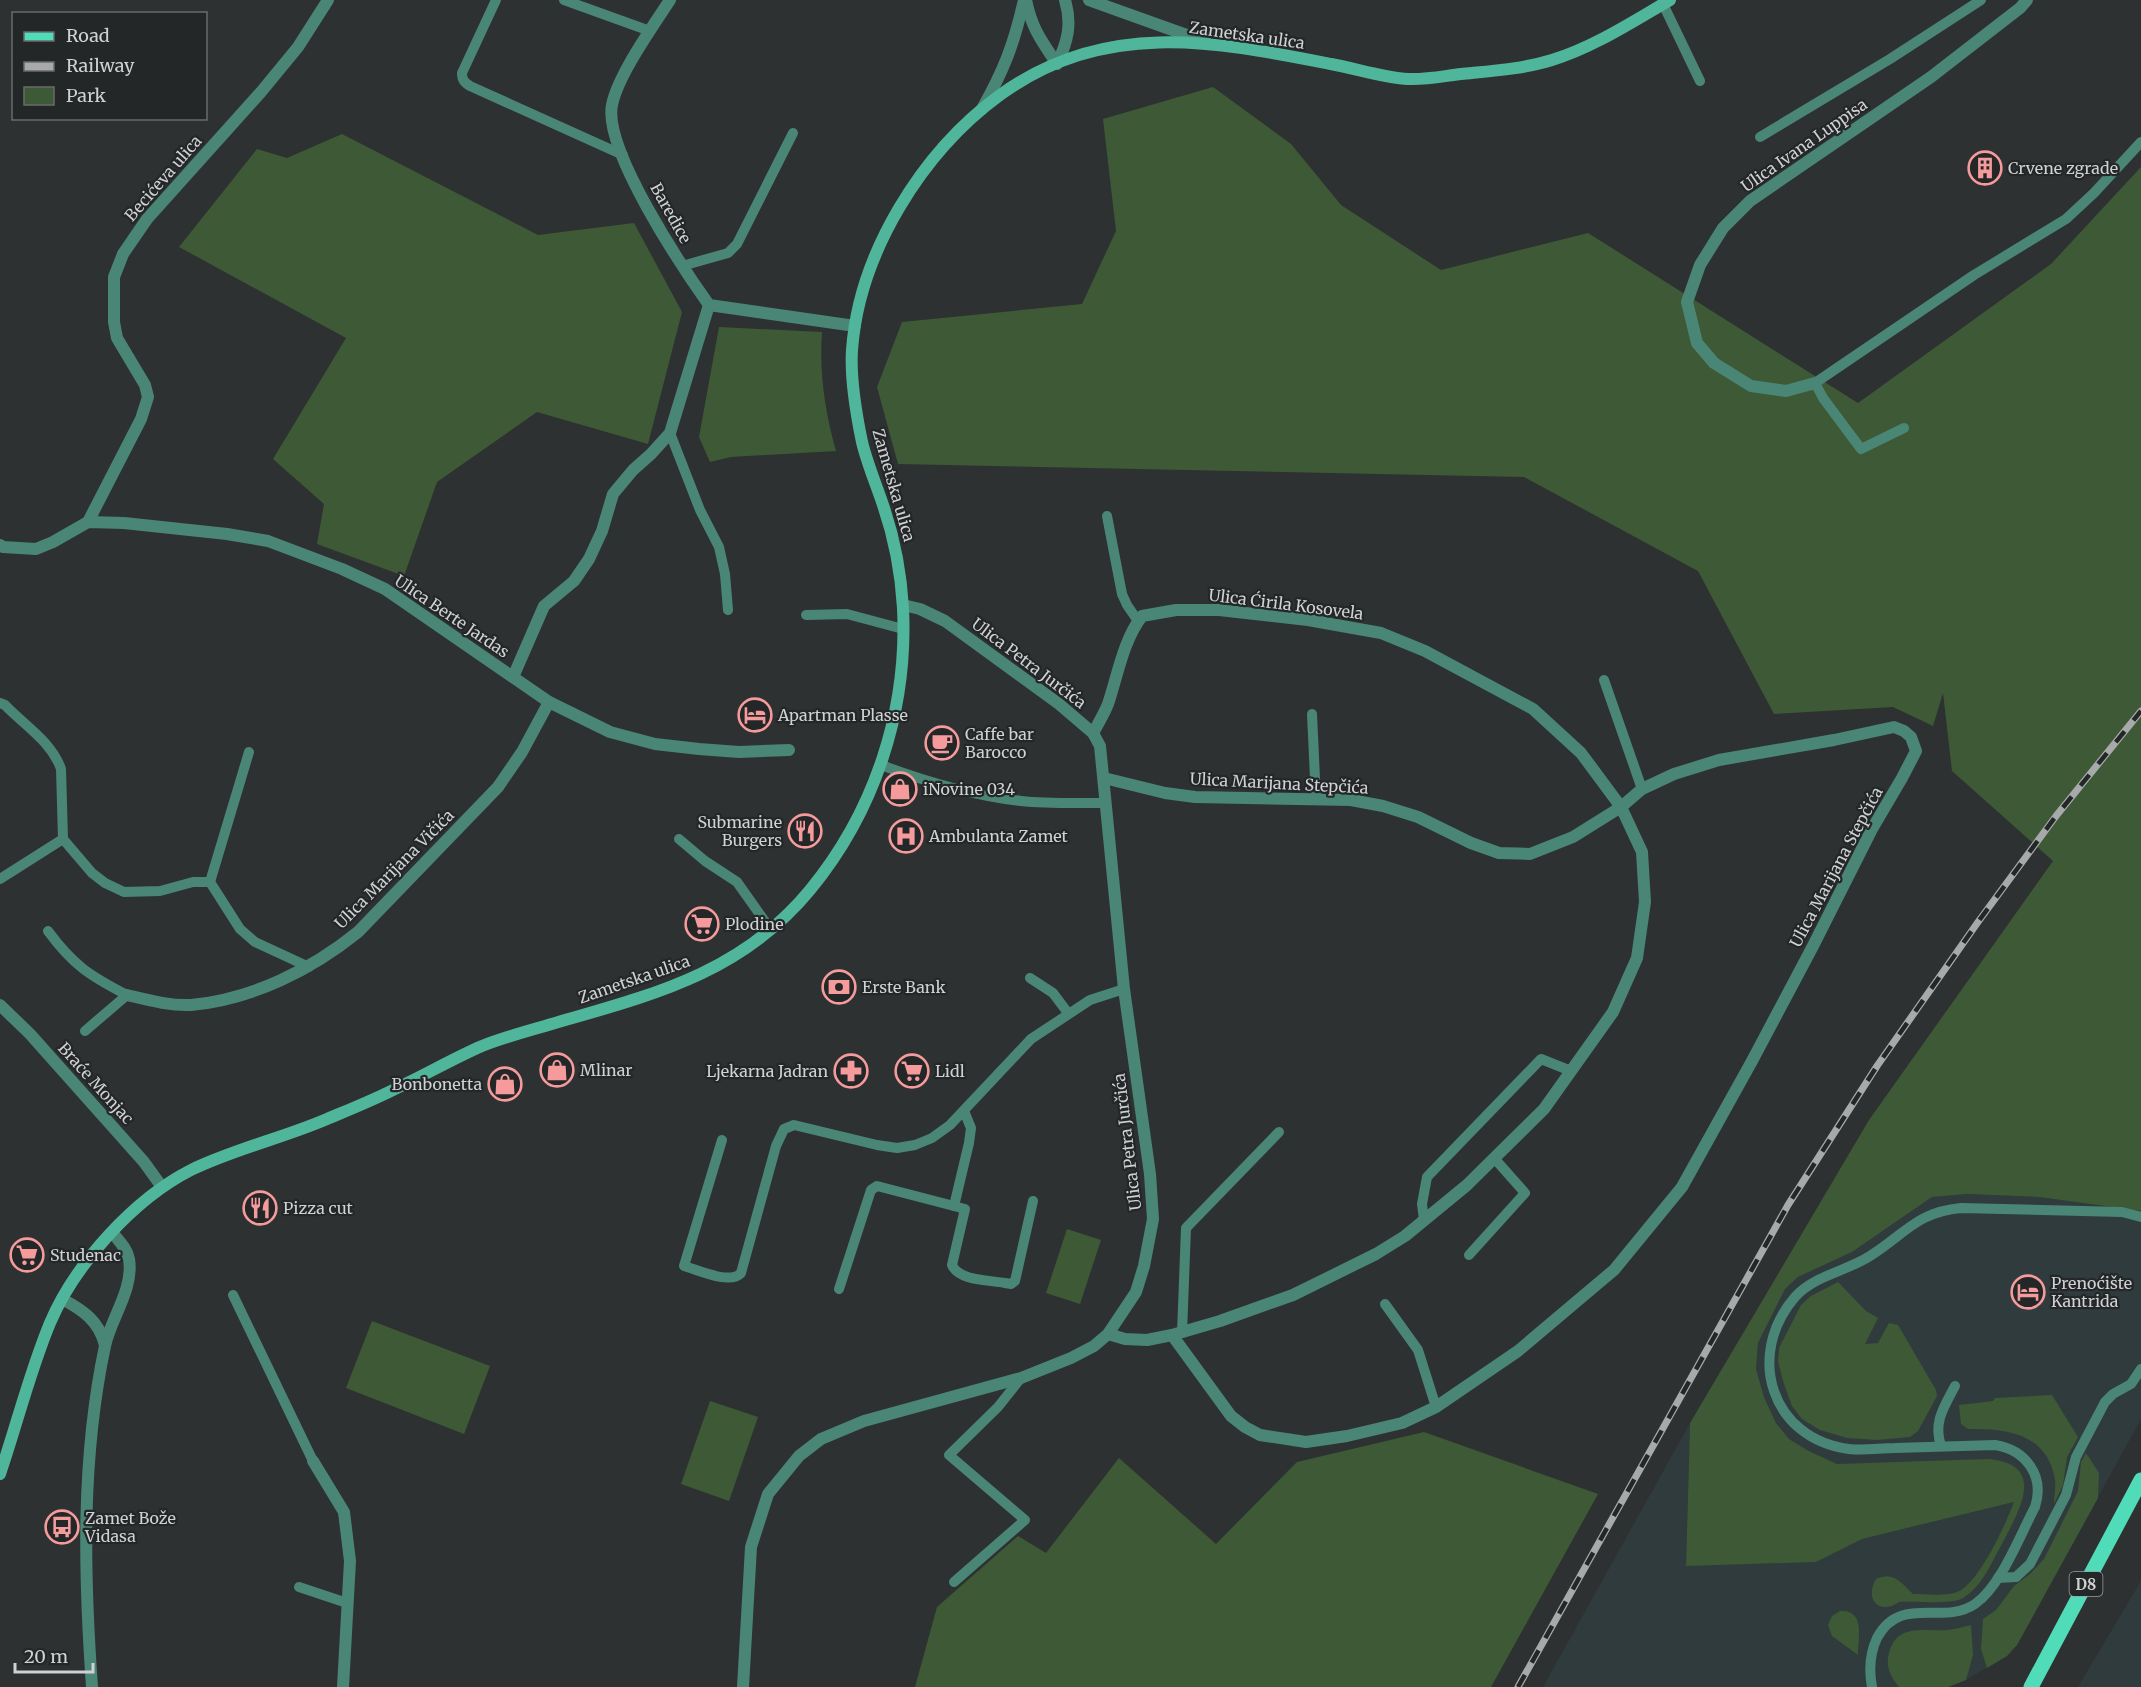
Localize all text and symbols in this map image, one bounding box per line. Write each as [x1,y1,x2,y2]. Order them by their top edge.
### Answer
legend [12,12,207,120]
street label: Zametska ulica [1188,17,1306,53]
text: Road [66,24,110,47]
text: Railway [66,54,135,77]
text: Park [66,84,107,107]
street label: Ulica Ivana Luppisa [1737,94,1871,196]
street label: Becićeva ulica [120,131,206,225]
building icon: Crvene zgrade [1967,150,2003,186]
place label: Crvene zgrade [2008,158,2118,178]
street label: Baredice [646,179,696,247]
street label: Zametska ulica [868,426,920,544]
street label: Ulica Berte Jardas [391,570,513,662]
street label: Ulica Ćirila Kosovela [1207,585,1365,623]
street label: Ulica Petra Jurčića [968,613,1091,713]
hotel icon: Apartman Plasse [737,697,773,733]
place label: Apartman Plasse [777,705,908,725]
place label: Caffe bar Barocco [965,724,1034,762]
cafe icon: Caffe bar Barocco [924,725,960,761]
street label: Ulica Marijana Stepčića [1189,768,1369,798]
shop icon: iNovine 034 [882,771,918,807]
place label: iNovine 034 [923,779,1015,799]
street label: Ulica Marijana Stepčića [1785,783,1887,951]
street label: Ulica Marijana Vičića [330,805,458,933]
place label: Submarine Burgers [698,812,782,850]
restaurant icon: Submarine Burgers [787,813,823,849]
hospital icon: Ambulanta Zamet [888,818,924,854]
place label: Ambulanta Zamet [928,826,1069,846]
supermarket icon: Plodine [684,906,720,942]
place label: Plodine [725,914,784,934]
street label: Zametska ulica [576,950,693,1007]
bank icon: Erste Bank [821,969,857,1005]
place label: Erste Bank [862,977,946,997]
street label: Braće Monjac [54,1038,138,1128]
shop icon: Mlinar [539,1052,575,1088]
pharmacy icon: Ljekarna Jadran [833,1053,869,1089]
supermarket icon: Lidl [894,1053,930,1089]
place label: Mlinar [580,1060,632,1080]
place label: Ljekarna Jadran [706,1061,828,1081]
place label: Lidl [935,1061,965,1081]
shop icon: Bonbonetta [487,1066,523,1102]
street label: Ulica Petra Jurčića [1109,1072,1145,1212]
place label: Bonbonetta [392,1074,482,1094]
restaurant icon: Pizza cut [242,1190,278,1226]
place label: Pizza cut [283,1198,354,1218]
supermarket icon: Studenac [9,1237,45,1273]
place label: Studenac [50,1245,121,1265]
place label: Prenoćište Kantrida [2051,1273,2132,1311]
hotel icon: Prenoćište Kantrida [2010,1274,2046,1310]
place label: Zamet Bože Vidasa [84,1508,176,1546]
bus stop icon: Zamet Bože Vidasa [44,1509,80,1545]
road number: D8 [2070,1572,2102,1596]
scale bar [15,1636,93,1674]
text: 20 m [24,1645,68,1668]

